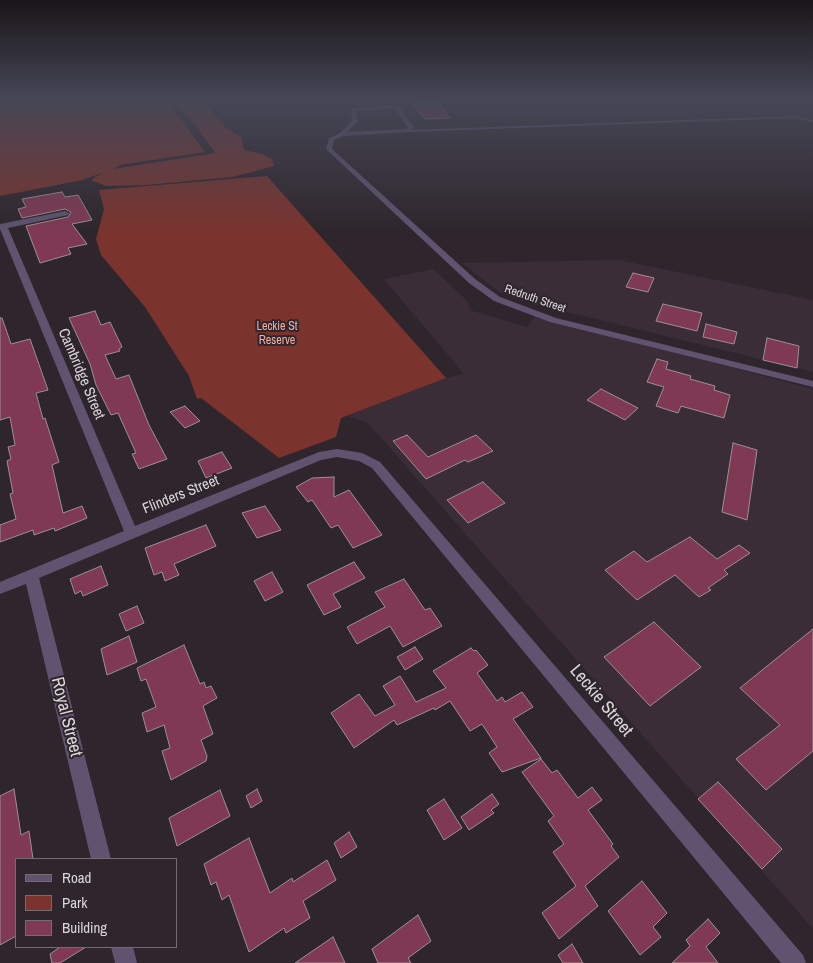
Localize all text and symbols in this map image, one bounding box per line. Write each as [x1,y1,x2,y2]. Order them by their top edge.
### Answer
street label: Redruth Street [502,282,568,316]
park label: Leckie St Reserve [256,320,298,348]
street label: Cambridge Street [54,326,108,422]
street label: Flinders Street [140,472,222,518]
street label: Leckie Street [565,661,637,741]
street label: Royal Street [46,675,86,759]
legend [15,858,178,948]
text: Road [62,867,91,888]
text: Park [62,892,87,913]
text: Building [62,917,107,938]

